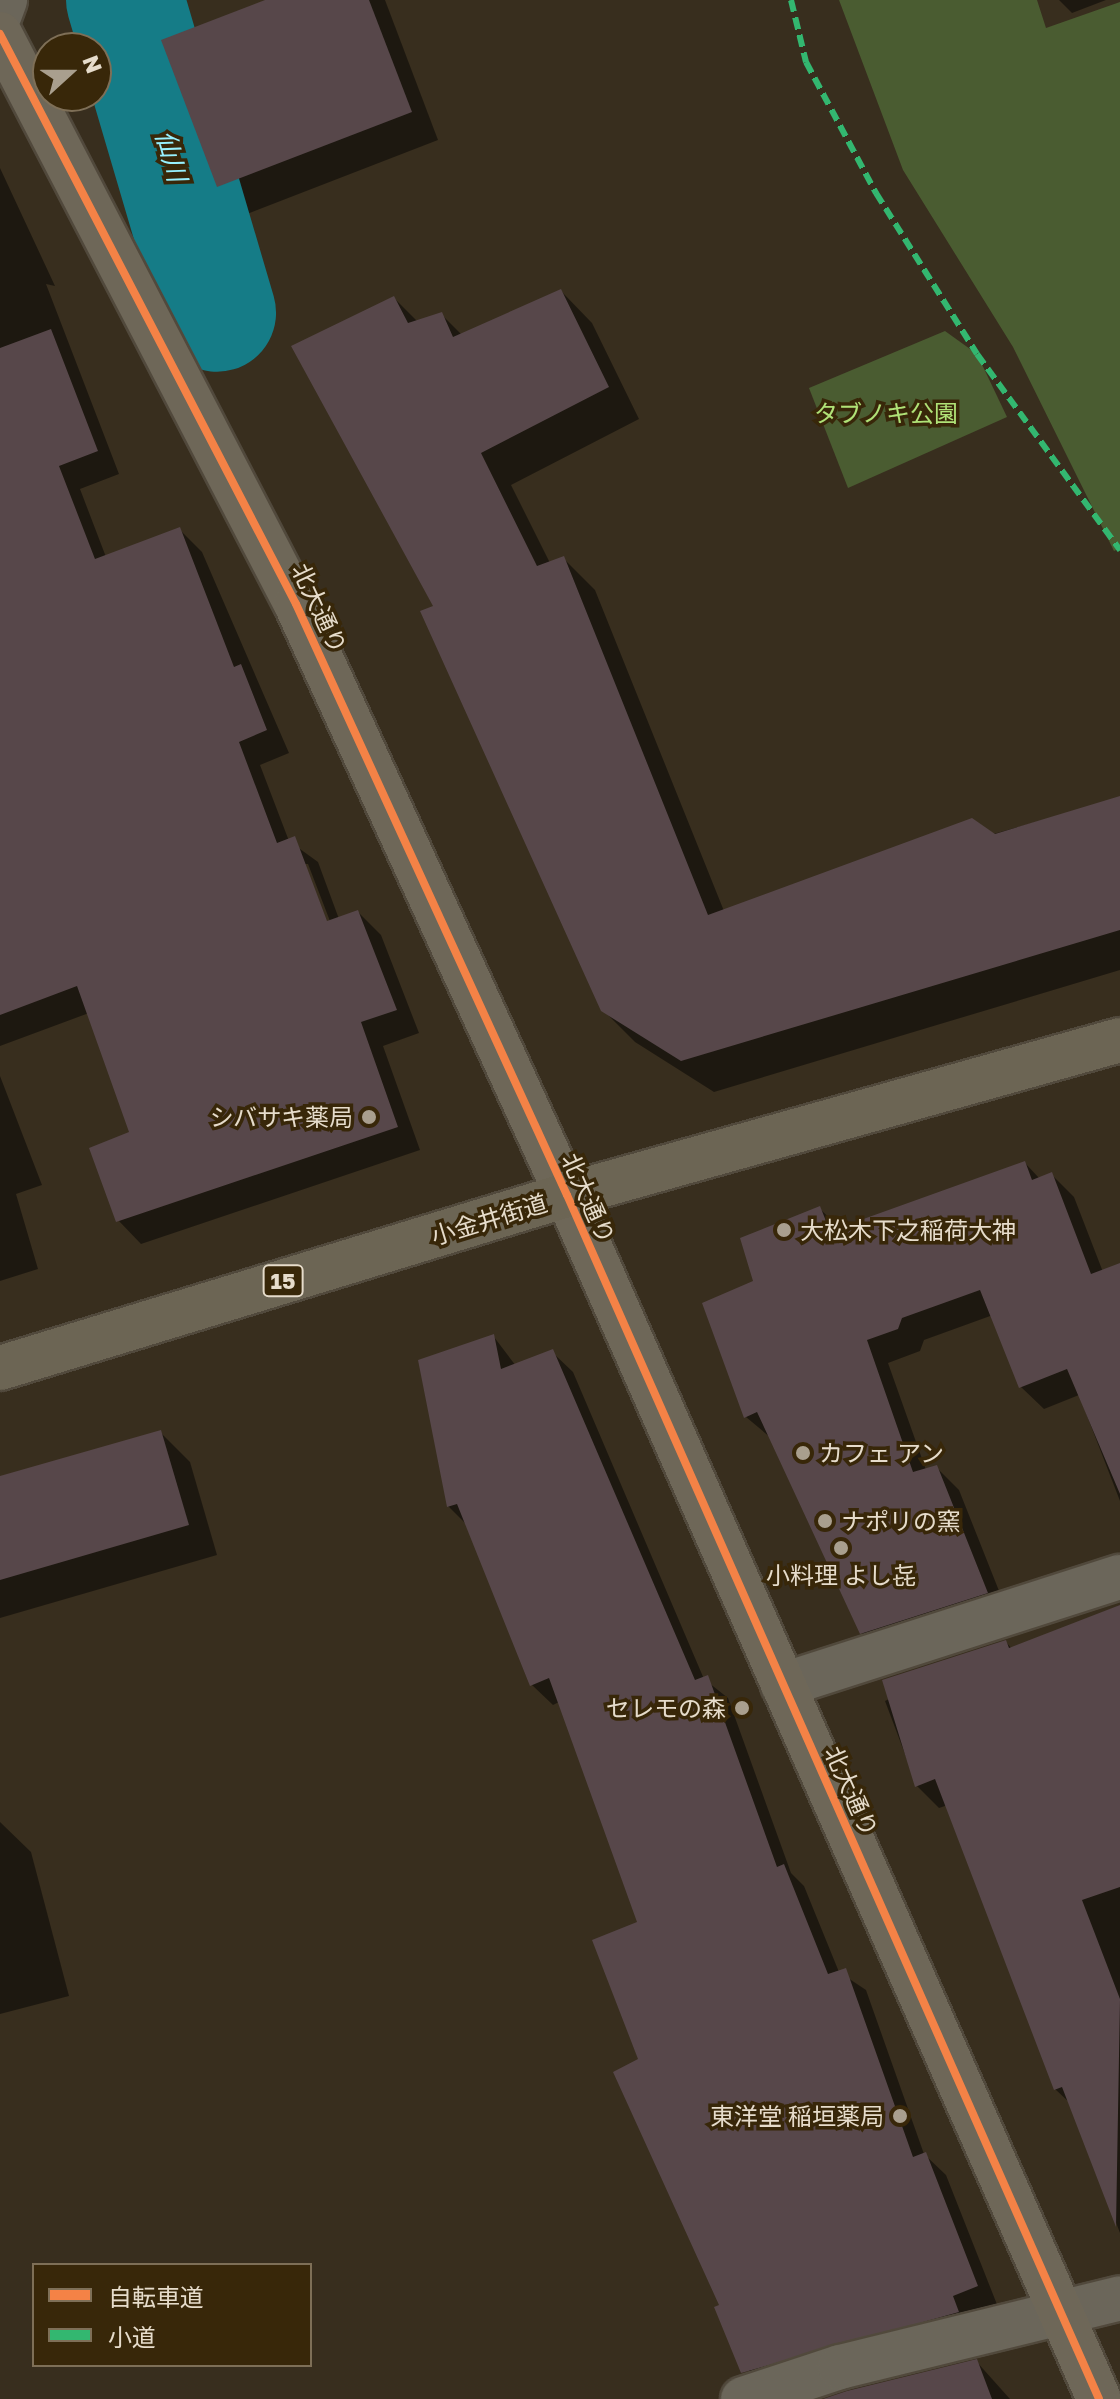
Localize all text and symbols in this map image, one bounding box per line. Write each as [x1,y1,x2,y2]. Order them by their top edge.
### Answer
north arrow [32,32,112,112]
text: N [77,51,109,77]
water label: 仙川 [149,127,193,185]
park label: タブノキ公園 [814,399,958,427]
street label: 北大通り [287,558,353,658]
place label: シバサキ薬局 [209,1103,353,1131]
marker: シバサキ薬局 [360,1108,378,1126]
street label: 北大通り [556,1148,622,1248]
street label: 小金井街道 [427,1188,551,1250]
place label: 大松木下之稲荷大神 [800,1216,1016,1244]
marker: 大松木下之稲荷大神 [775,1221,793,1239]
road number: 15 [261,1263,305,1299]
place label: カフェ アン [819,1439,945,1467]
marker: カフェ アン [794,1444,812,1462]
place label: ナポリの窯 [841,1507,961,1535]
marker: ナポリの窯 [816,1512,834,1530]
marker: 小料理 よし㐂 [832,1539,850,1557]
place label: 小料理 よし㐂 [766,1561,916,1589]
place label: セレモの森 [606,1694,726,1722]
marker: セレモの森 [733,1699,751,1717]
street label: 北大通り [819,1741,885,1841]
place label: 東洋堂 稲垣薬局 [710,2102,884,2130]
marker: 東洋堂 稲垣薬局 [891,2107,909,2125]
legend [32,2263,312,2367]
text: 自転車道 [108,2282,204,2311]
text: 小道 [108,2322,156,2351]

